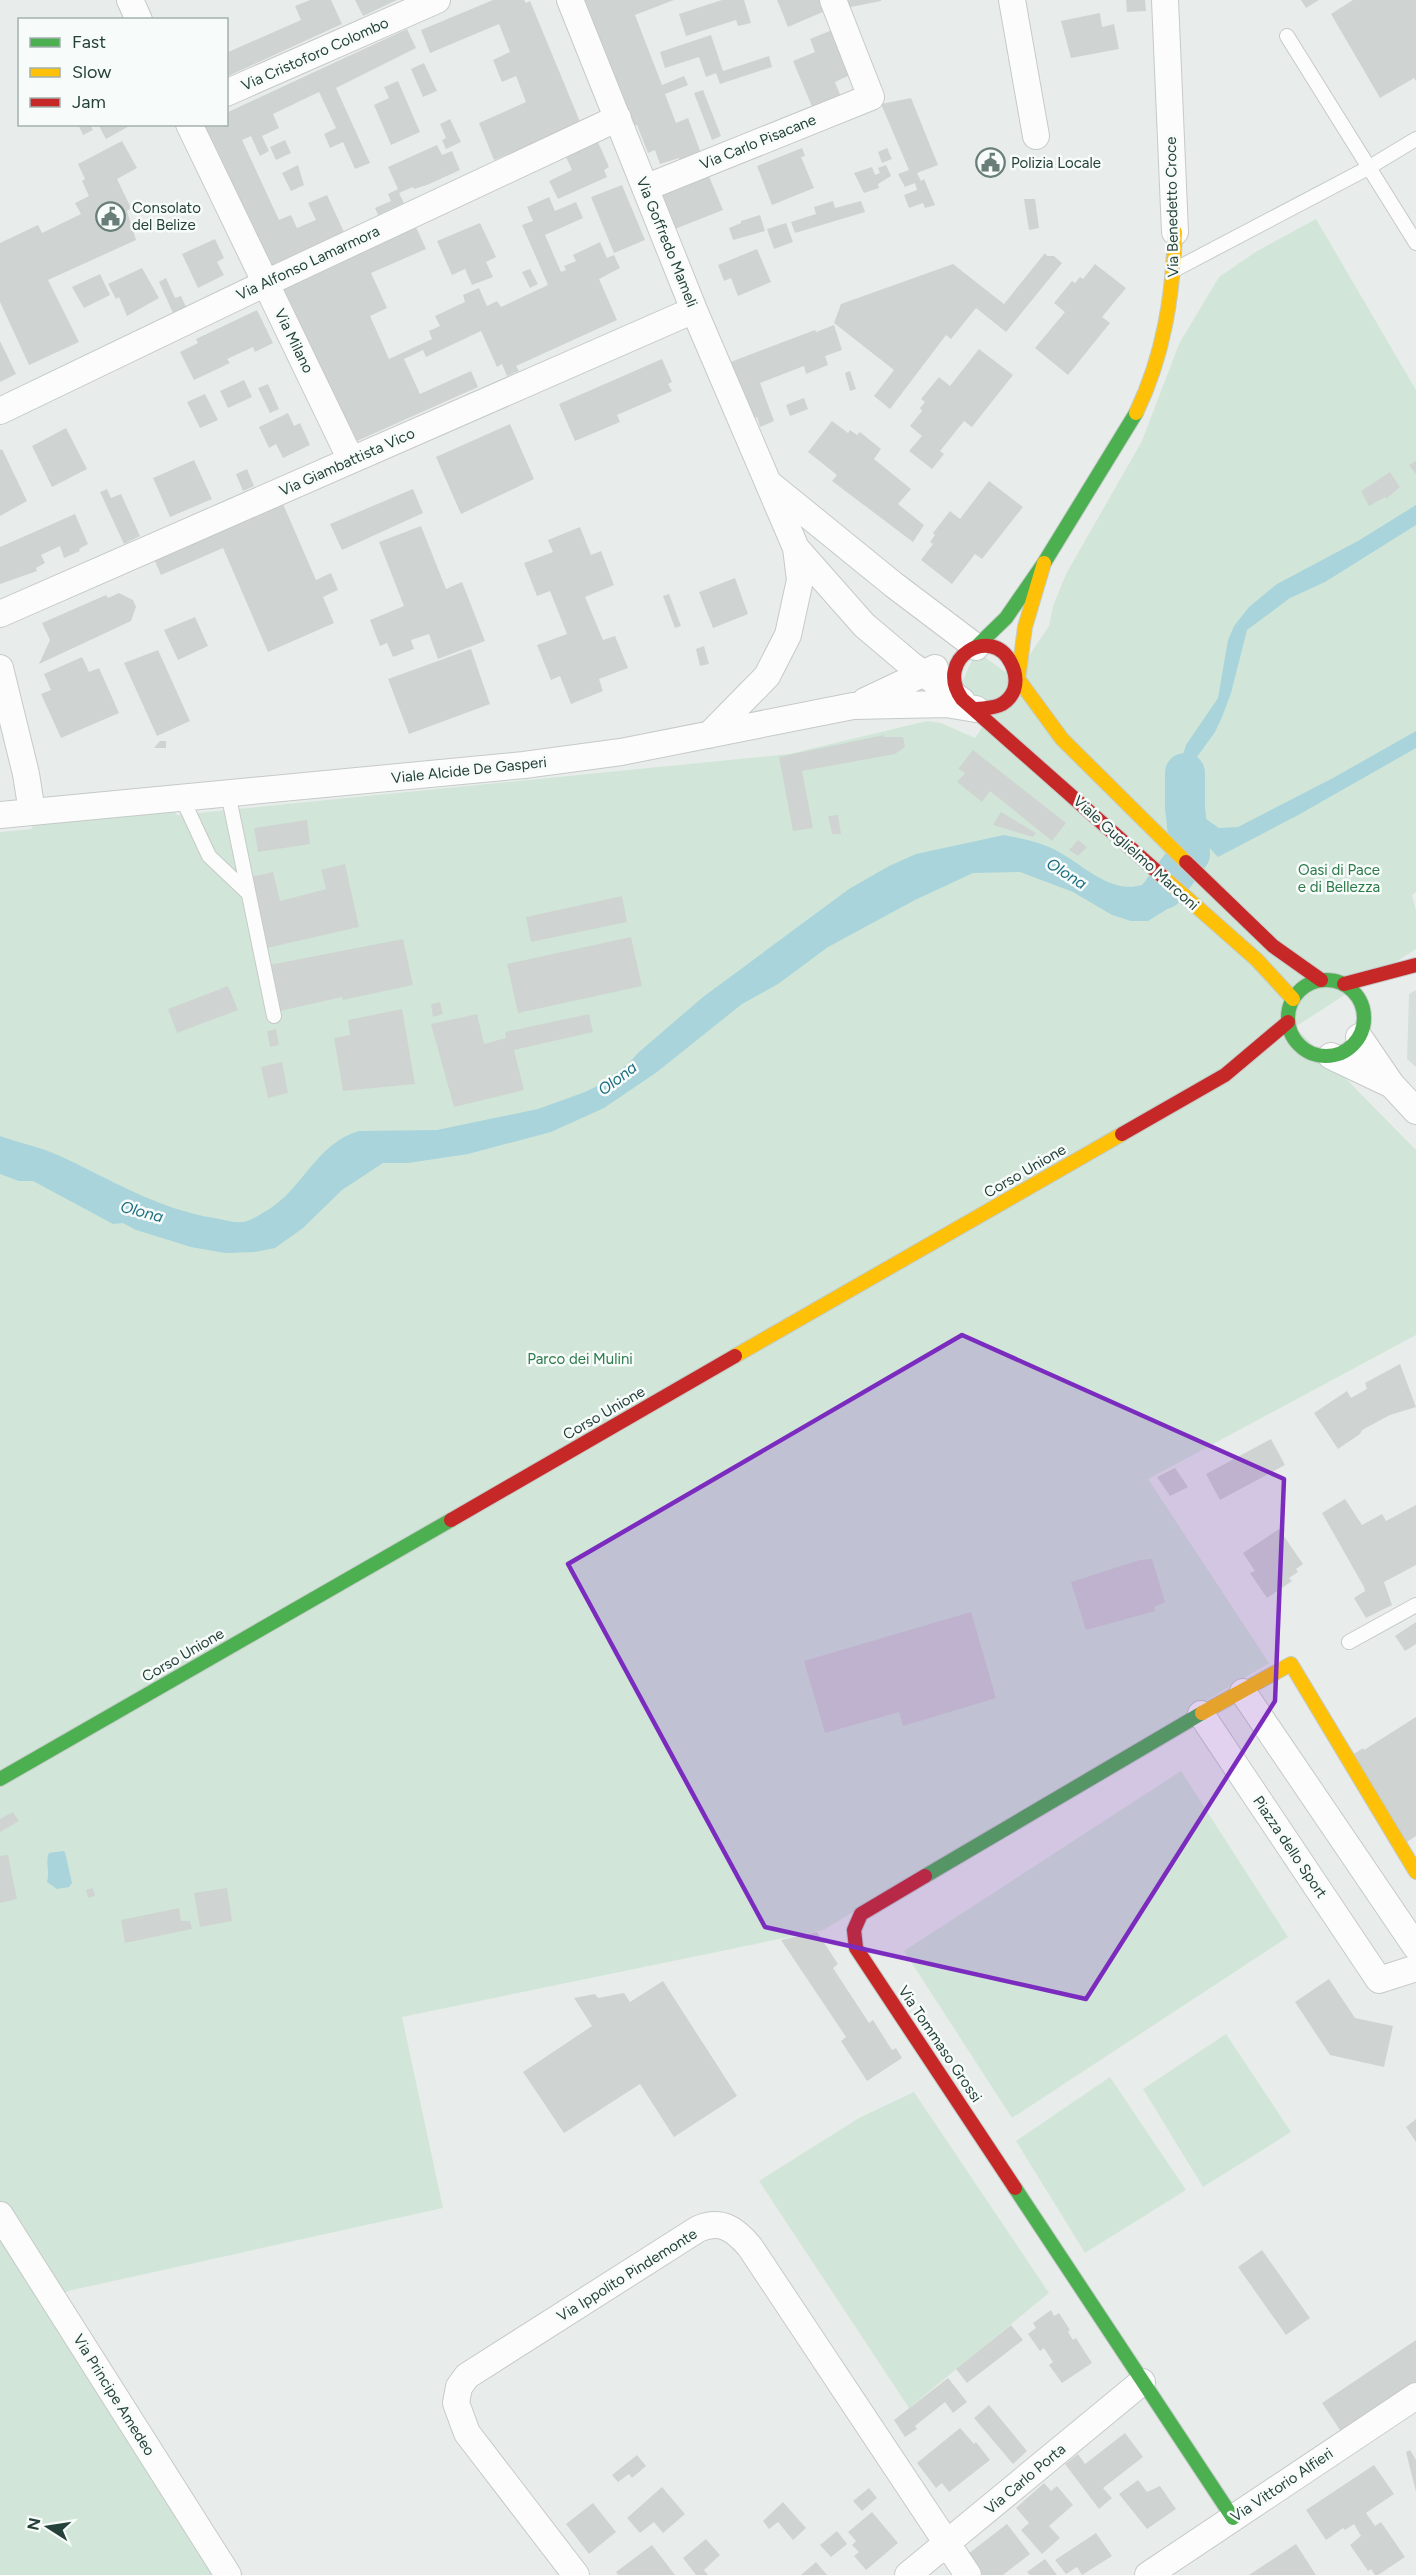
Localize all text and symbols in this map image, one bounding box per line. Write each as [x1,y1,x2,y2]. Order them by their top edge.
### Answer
street label: Via Cristoforo Colombo [239,13,392,95]
legend [18,18,228,126]
text: Fast [72,31,106,53]
text: Slow [72,61,111,83]
text: Jam [72,91,106,113]
street label: Via Carlo Pisacane [697,111,819,173]
street label: Via Benedetto Croce [1162,136,1182,278]
public building icon: Polizia Locale [974,147,1006,179]
place label: Polizia Locale [1011,154,1101,172]
street label: Via Goffredo Mameli [633,174,701,310]
place label: Consolato del Belize [132,199,201,234]
public building icon: Consolato del Belize [95,201,127,233]
street label: Via Alfonso Lamarmora [234,222,382,304]
street label: Via Milano [271,306,317,376]
street label: Via Giambattista Vico [276,424,418,500]
street label: Viale Alcide De Gasperi [390,753,548,787]
street label: Viale Guglielmo Marconi [1069,792,1203,914]
water label: Olona [1043,854,1090,893]
park label: Oasi di Pace e di Bellezza [1298,861,1380,896]
water label: Olona [594,1058,640,1099]
street label: Corso Unione [981,1140,1069,1202]
water label: Olona [118,1197,165,1226]
park label: Parco dei Mulini [527,1350,633,1368]
street label: Corso Unione [560,1382,648,1444]
street label: Corso Unione [139,1624,227,1686]
street label: Piazza dello Sport [1249,1792,1331,1902]
street label: Via Tommaso Grossi [894,1982,986,2106]
street label: Via Ippolito Pindemonte [554,2225,700,2325]
street label: Via Principe Amedeo [69,2331,159,2459]
street label: Via Carlo Porta [981,2440,1069,2518]
street label: Via Vittorio Alfieri [1228,2444,1336,2526]
north arrow [18,2497,78,2557]
text: N [23,2516,44,2532]

